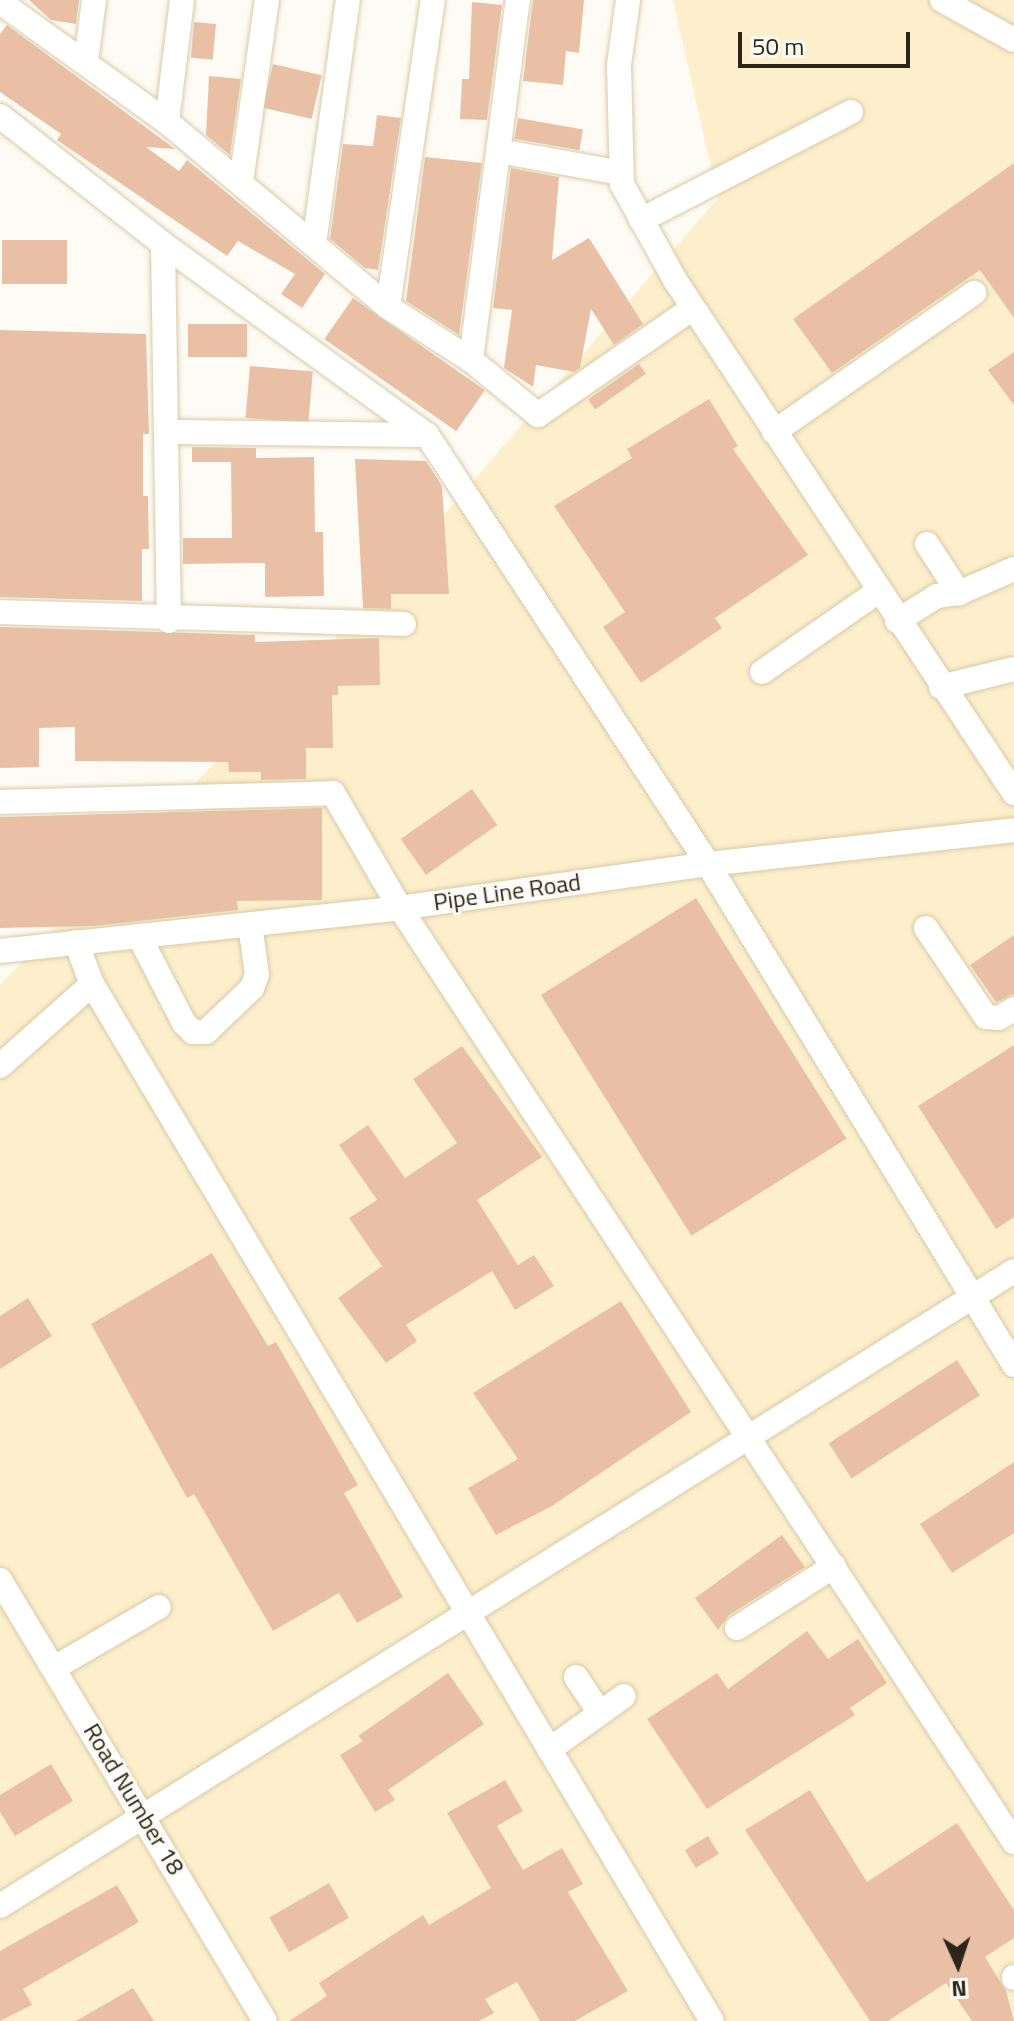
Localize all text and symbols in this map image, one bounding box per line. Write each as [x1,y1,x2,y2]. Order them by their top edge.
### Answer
scale bar [742,16,914,66]
text: 50 m [752,28,804,64]
street label: Pipe Line Road [431,867,583,917]
street label: Road Number 18 [77,1718,191,1880]
north arrow [918,1925,998,2005]
text: N [951,1972,968,2006]

